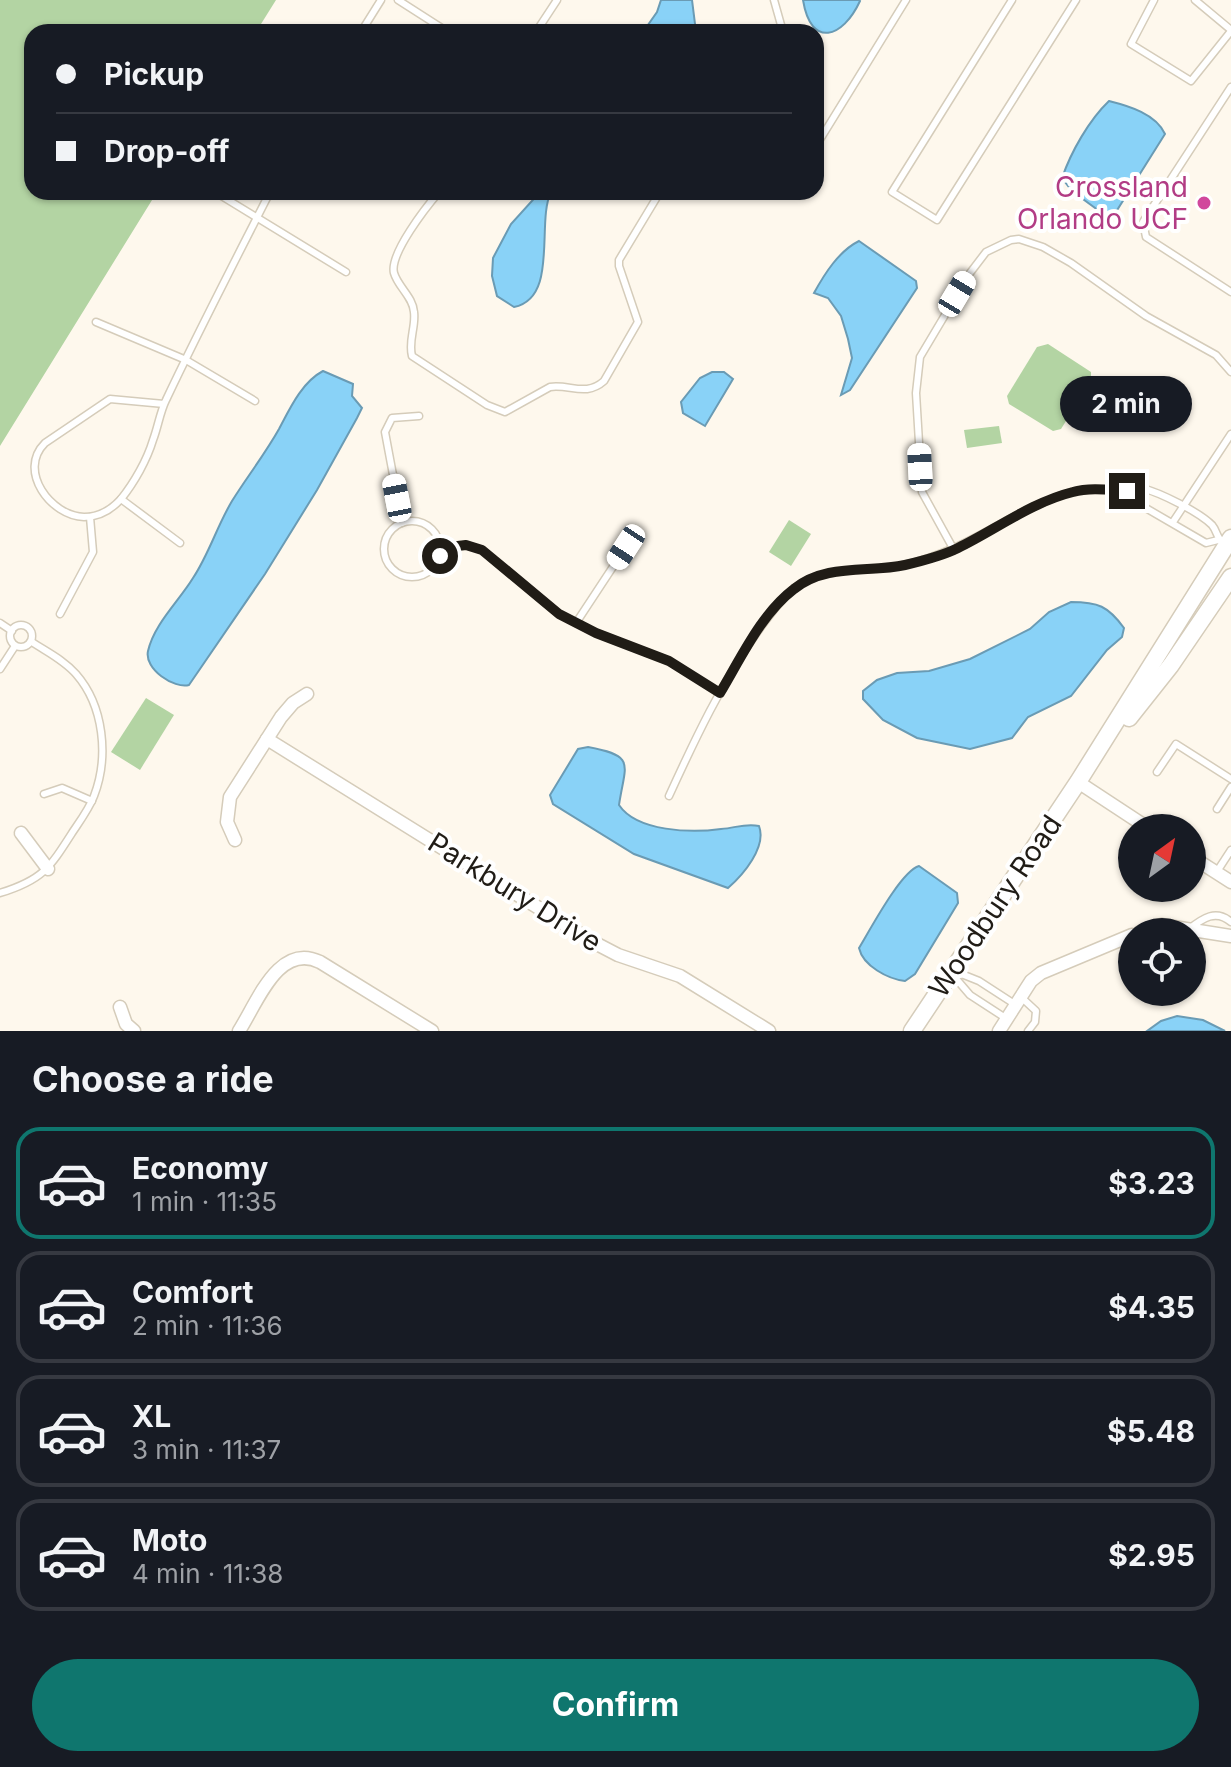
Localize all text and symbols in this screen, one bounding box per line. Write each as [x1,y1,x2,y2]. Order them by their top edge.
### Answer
text: Pickup [104,56,204,92]
text: Drop-off [104,133,230,169]
place label: Crossland Orlando UCF [1017,170,1188,236]
marker: Crossland Orlando UCF [1195,194,1213,212]
car [934,267,980,321]
callout: 2 min [1061,375,1193,431]
text: 2 min [1091,388,1161,419]
car [907,442,933,492]
car [381,472,413,524]
route end [1109,473,1145,509]
car [603,520,649,574]
route start [422,538,458,574]
street label: Woodbury Road [921,808,1069,1004]
north arrow [1118,814,1206,902]
map controls [1118,814,1206,1006]
street label: Parkbury Drive [422,825,608,959]
button: locate [1118,918,1206,1006]
text: Choose a ride [32,1057,274,1101]
icon: car [36,1147,108,1219]
text: Economy [132,1150,268,1186]
text: $3.23 [1108,1165,1195,1201]
text: 1 min · 11:35 [132,1186,277,1217]
icon: car [36,1271,108,1343]
text: Comfort [132,1274,253,1310]
text: $4.35 [1108,1289,1195,1325]
text: 2 min · 11:36 [132,1310,283,1341]
icon: car [36,1395,108,1467]
text: XL [132,1398,171,1434]
text: $5.48 [1107,1413,1195,1449]
text: 3 min · 11:37 [132,1434,281,1465]
icon: car [36,1519,108,1591]
text: Moto [132,1522,207,1558]
text: $2.95 [1108,1537,1195,1573]
text: 4 min · 11:38 [132,1558,283,1589]
button: Confirm [32,1659,1199,1751]

